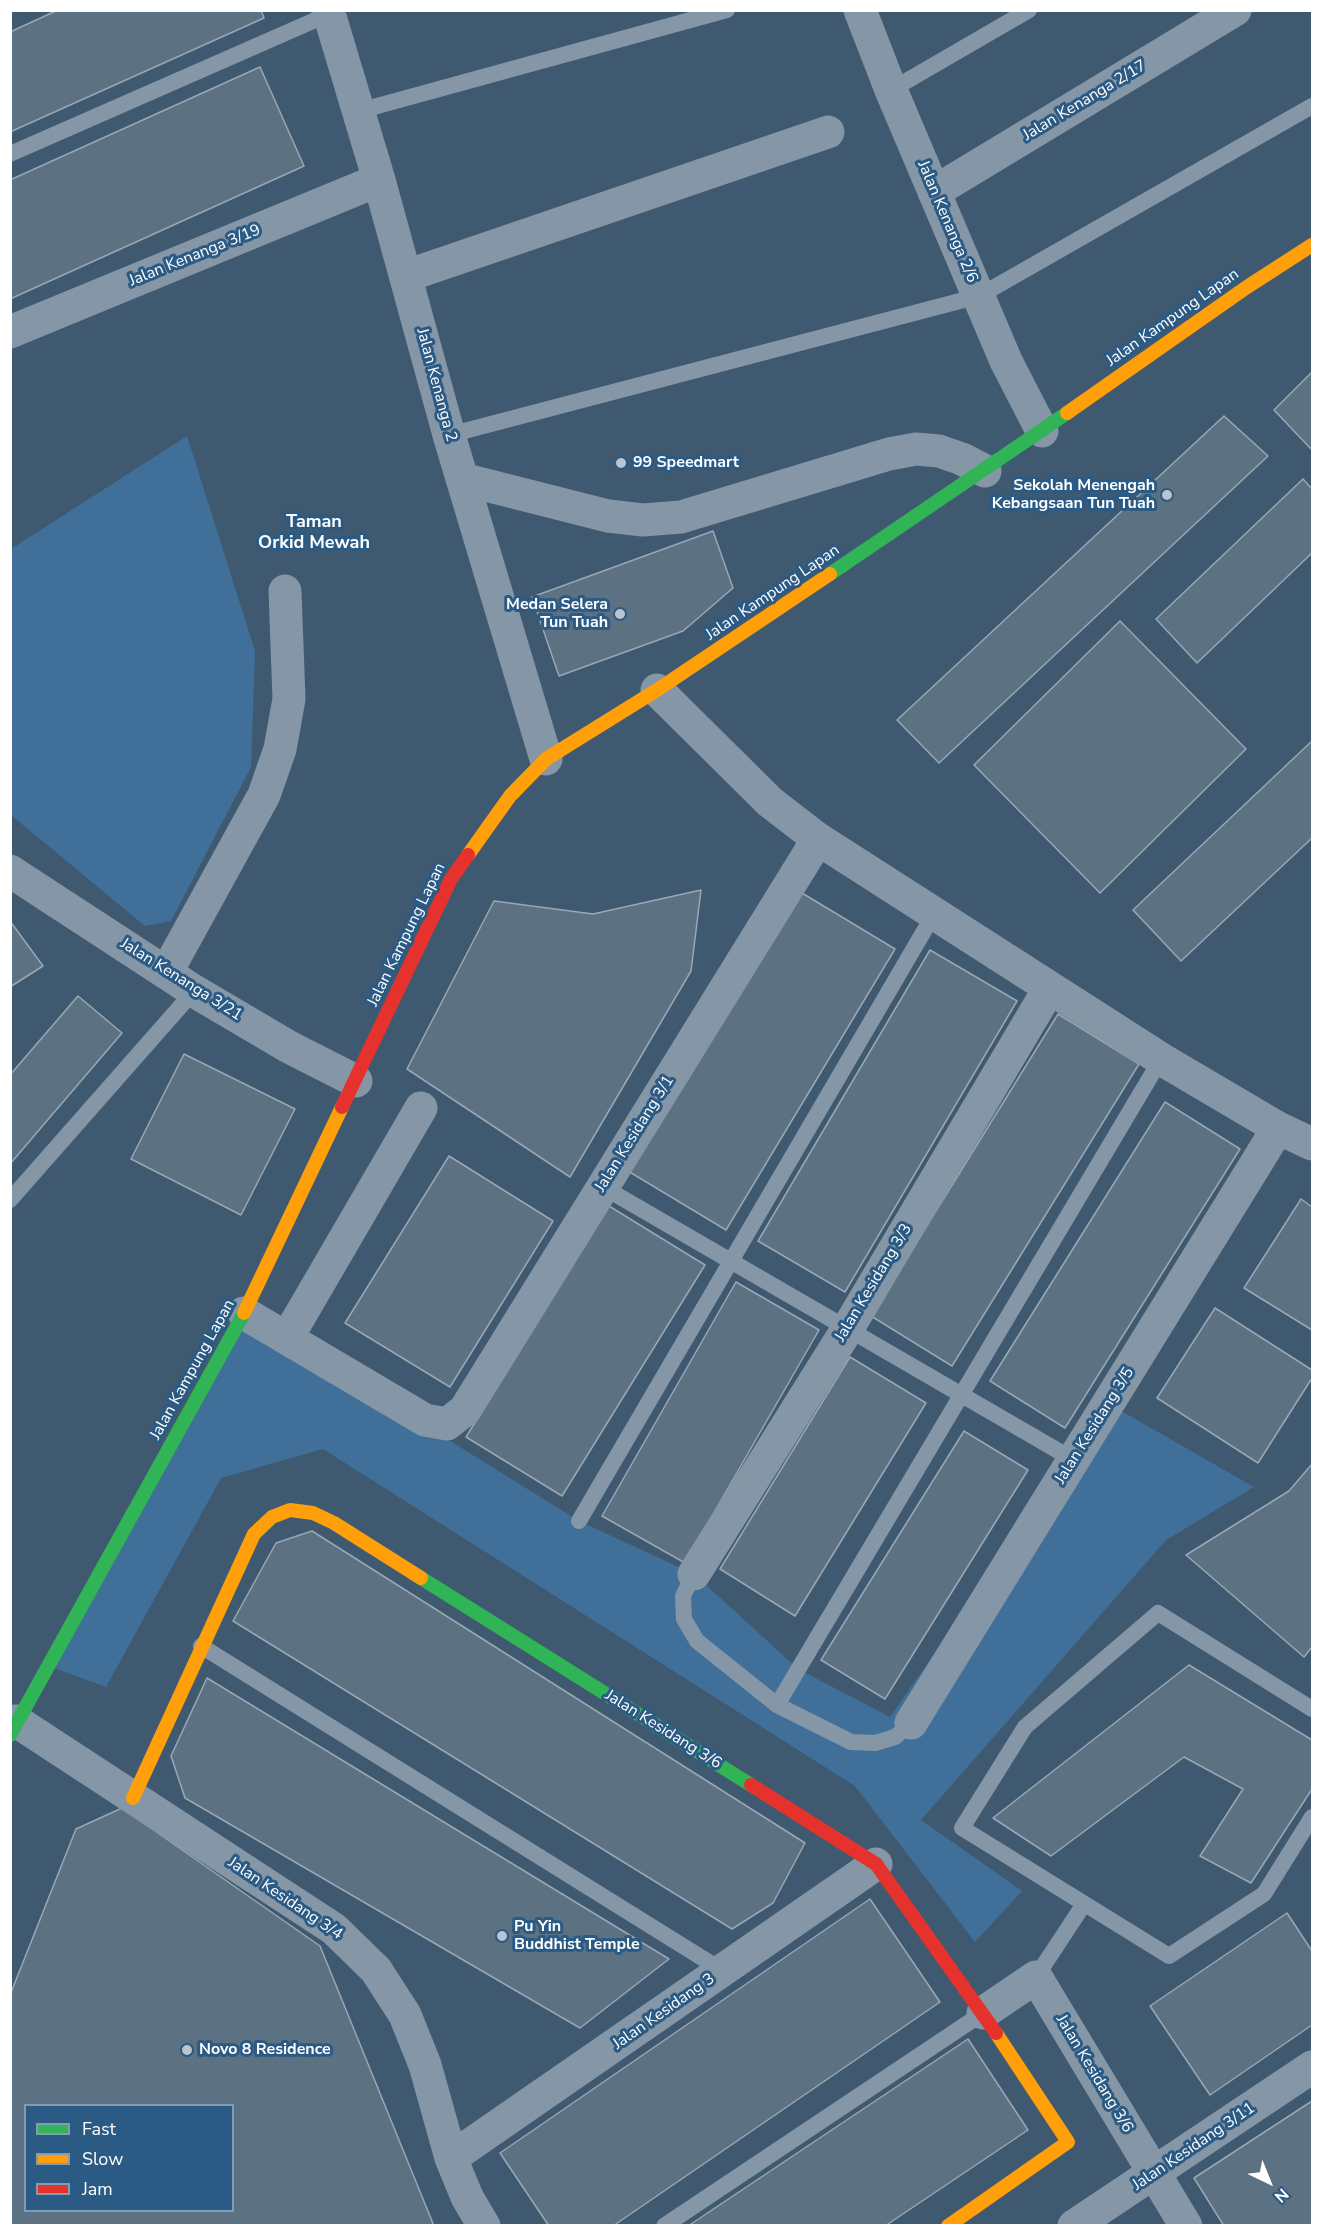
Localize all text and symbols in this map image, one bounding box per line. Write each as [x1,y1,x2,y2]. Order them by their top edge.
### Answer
street label: Jalan Kenanga 2/17 [1020,57,1150,145]
street label: Jalan Kenanga 2/6 [913,158,981,286]
street label: Jalan Kenanga 3/19 [126,221,264,291]
street label: Jalan Kampung Lapan [1103,265,1243,371]
street label: Jalan Kenanga 2 [412,326,460,444]
place label: 99 Speedmart [633,453,739,473]
marker: 99 Speedmart [614,456,628,470]
place label: Sekolah Menengah Kebangsaan Tun Tuah [992,476,1155,514]
marker: Sekolah Menengah Kebangsaan Tun Tuah [1160,488,1174,502]
district label: Taman Orkid Mewah [258,512,370,554]
street label: Jalan Kampung Lapan [702,541,844,645]
place label: Medan Selera Tun Tuah [506,595,608,633]
marker: Medan Selera Tun Tuah [613,607,627,621]
street label: Jalan Kampung Lapan [364,860,450,1010]
street label: Jalan Kenanga 3/21 [116,935,246,1025]
street label: Jalan Kesidang 3/1 [591,1072,679,1196]
street label: Jalan Kesidang 3/3 [831,1221,917,1345]
street label: Jalan Kampung Lapan [146,1297,240,1443]
street label: Jalan Kesidang 3/5 [1051,1364,1139,1488]
street label: Jalan Kesidang 3/6 [601,1686,725,1774]
street label: Jalan Kesidang 3/4 [224,1854,346,1944]
place label: Pu Yin Buddhist Temple [514,1917,640,1955]
marker: Pu Yin Buddhist Temple [495,1929,509,1943]
street label: Jalan Kesidang 3 [609,1970,719,2054]
street label: Jalan Kesidang 3/6 [1051,2012,1137,2136]
place label: Novo 8 Residence [199,2040,331,2060]
marker: Novo 8 Residence [180,2043,194,2057]
street label: Jalan Kesidang 3/11 [1129,2099,1259,2195]
legend [24,2104,234,2212]
text: Fast [82,2117,116,2141]
text: Slow [82,2147,123,2171]
north arrow [1239,2152,1299,2212]
text: Jam [82,2177,113,2201]
text: N [1269,2183,1293,2207]

